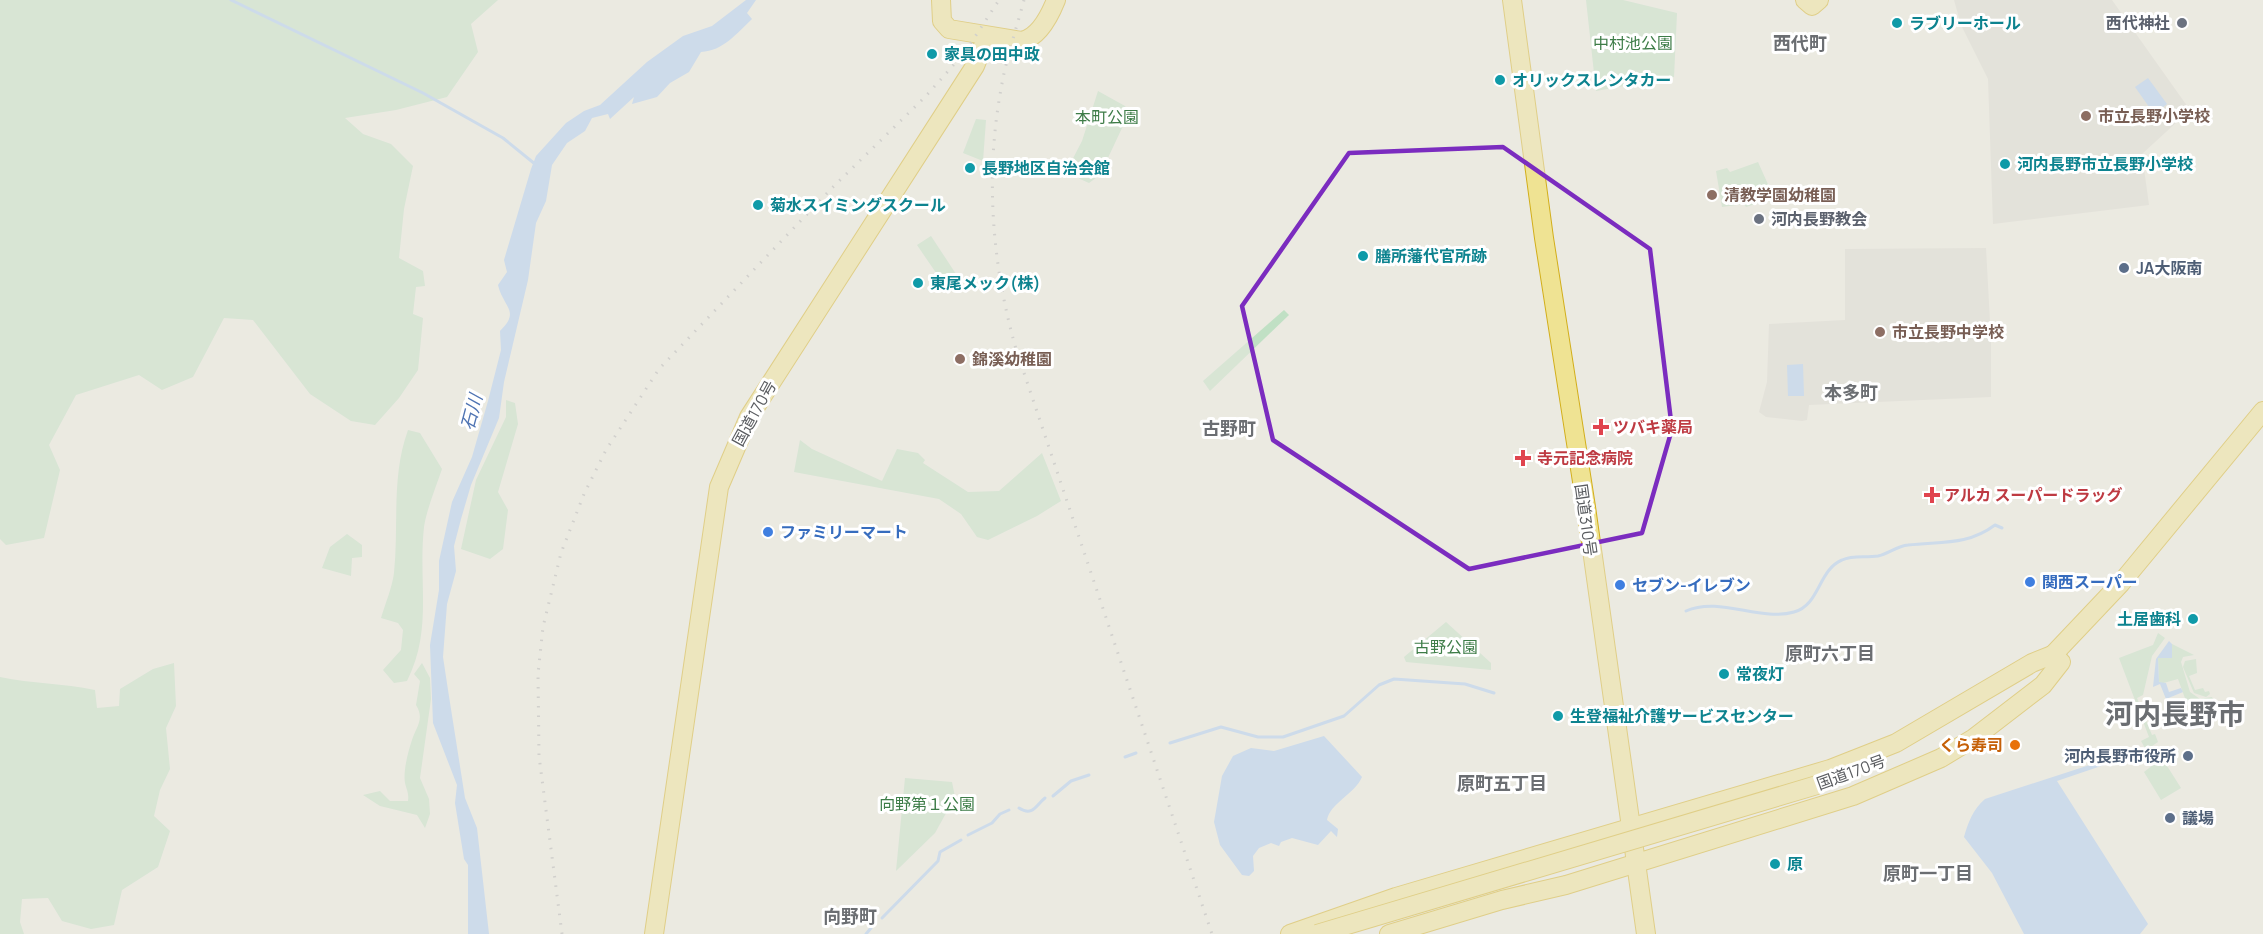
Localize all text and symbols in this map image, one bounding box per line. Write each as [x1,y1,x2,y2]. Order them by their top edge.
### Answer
place label: ラブリーホール [1909,12,2021,34]
place label: 西代神社 [2106,12,2170,34]
marker: ラブリーホール [1890,16,1904,30]
marker: 西代神社 [2175,16,2189,30]
district label: 西代町 [1773,31,1827,55]
park label: 中村池公園 [1593,32,1673,54]
place label: 家具の田中政 [944,43,1040,65]
marker: 家具の田中政 [925,47,939,61]
place label: オリックスレンタカー [1512,69,1672,91]
marker: オリックスレンタカー [1493,73,1507,87]
place label: 市立長野小学校 [2098,105,2210,127]
park label: 本町公園 [1075,106,1139,128]
marker: 市立長野小学校 [2079,109,2093,123]
place label: 河内長野市立長野小学校 [2017,153,2193,175]
place label: 長野地区自治会館 [982,157,1110,179]
marker: 河内長野市立長野小学校 [1998,157,2012,171]
marker: 長野地区自治会館 [963,161,977,175]
place label: 清教学園幼稚園 [1724,184,1836,206]
marker: 清教学園幼稚園 [1705,188,1719,202]
place label: 菊水スイミングスクール [770,194,946,216]
marker: 菊水スイミングスクール [751,198,765,212]
place label: 河内長野教会 [1771,208,1867,230]
marker: 河内長野教会 [1752,212,1766,226]
place label: 膳所藩代官所跡 [1375,245,1487,267]
marker: 膳所藩代官所跡 [1356,249,1370,263]
place label: JA大阪南 [2136,257,2202,279]
marker: JA大阪南 [2117,261,2131,275]
place label: 東尾メック(株) [930,272,1041,294]
marker: 東尾メック(株) [911,276,925,290]
place label: 市立長野中学校 [1892,321,2004,343]
marker: 市立長野中学校 [1873,325,1887,339]
place label: 錦溪幼稚園 [972,348,1052,370]
marker: 錦溪幼稚園 [953,352,967,366]
street label: 国道170号 [727,376,781,450]
district label: 本多町 [1824,380,1878,404]
water label: 石川 [455,390,488,432]
district label: 古野町 [1202,416,1256,440]
place label: ツバキ薬局 [1613,416,1693,438]
marker: ツバキ薬局 [1594,420,1608,434]
place label: 寺元記念病院 [1537,447,1633,469]
marker: 寺元記念病院 [1514,449,1532,467]
street label: 国道310号 [1570,482,1602,558]
place label: アルカ スーパードラッグ [1944,484,2122,506]
marker: アルカ スーパードラッグ [1925,488,1939,502]
place label: ファミリーマート [780,521,908,543]
marker: ファミリーマート [761,525,775,539]
place label: 関西スーパー [2042,571,2138,593]
place label: セブン-イレブン [1632,574,1751,596]
marker: 関西スーパー [2023,575,2037,589]
marker: セブン-イレブン [1613,578,1627,592]
place label: 土居歯科 [2117,608,2181,630]
marker: 土居歯科 [2186,612,2200,626]
park label: 古野公園 [1414,636,1478,658]
district label: 原町六丁目 [1785,641,1875,665]
place label: 常夜灯 [1736,663,1784,685]
marker: 常夜灯 [1717,667,1731,681]
district label: 河内長野市 [2105,694,2245,732]
place label: 生登福祉介護サービスセンター [1570,705,1794,727]
marker: 生登福祉介護サービスセンター [1551,709,1565,723]
place label: くら寿司 [1939,734,2003,756]
marker: くら寿司 [2008,738,2022,752]
place label: 河内長野市役所 [2064,745,2176,767]
street label: 国道170号 [1813,749,1889,795]
marker: 河内長野市役所 [2181,749,2195,763]
district label: 原町五丁目 [1457,771,1547,795]
park label: 向野第１公園 [879,793,975,815]
place label: 議場 [2182,807,2214,829]
marker: 議場 [2163,811,2177,825]
place label: 原 [1787,853,1803,875]
marker: 原 [1768,857,1782,871]
district label: 原町一丁目 [1883,861,1973,885]
district label: 向野町 [823,904,877,928]

